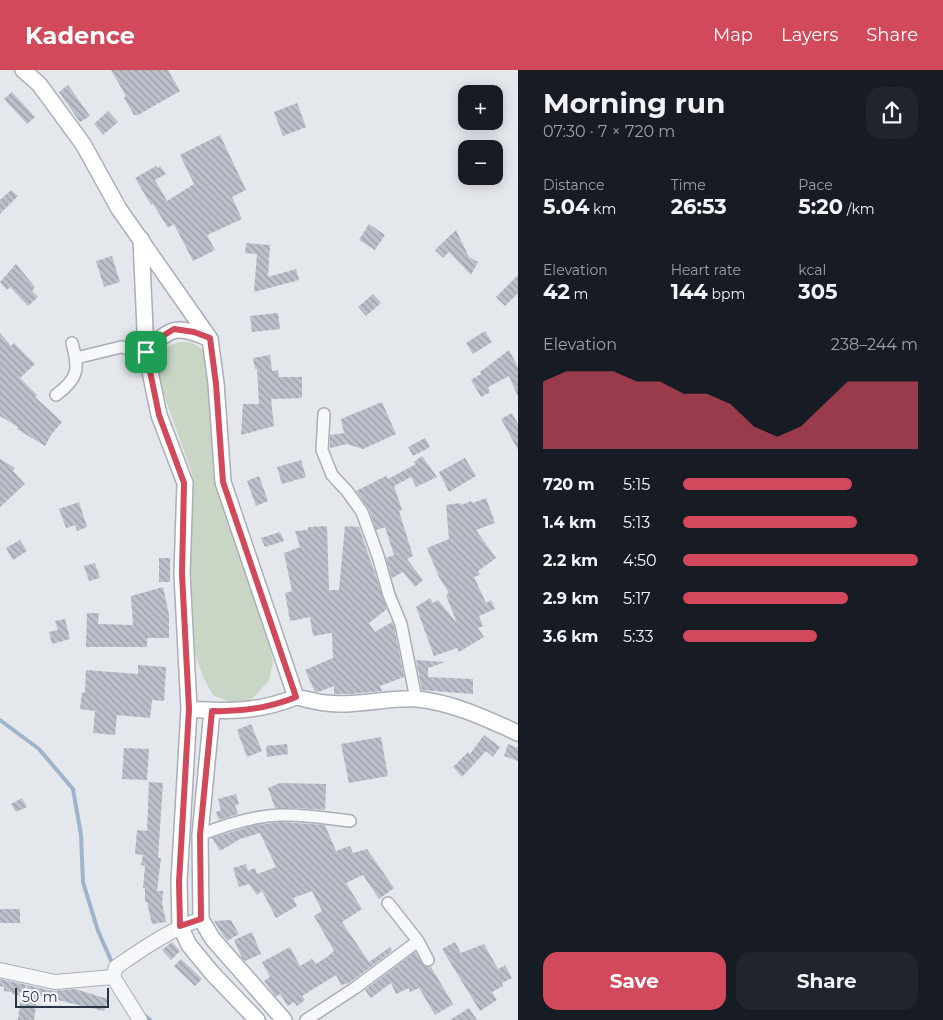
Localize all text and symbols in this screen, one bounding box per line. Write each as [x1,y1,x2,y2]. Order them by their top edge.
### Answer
text: Kadence [25,21,135,50]
text: Map [713,24,753,46]
text: Layers [781,24,838,46]
text: Share [866,24,918,46]
map controls [458,85,503,185]
button: + [458,85,503,130]
text: Morning run [543,86,725,120]
button: share [866,87,918,139]
text: 07:30 · 7 × 720 m [543,122,675,141]
button: − [458,140,503,185]
text: Distance [543,176,605,194]
text: Time [671,176,706,194]
text: Pace [798,176,833,194]
text: 5.04 [543,194,589,219]
text: 26:53 [671,194,727,219]
text: 5:20 [798,194,843,219]
text: km [589,200,616,218]
text: /km [843,200,875,218]
text: Elevation [543,261,608,279]
text: Heart rate [671,261,741,279]
text: kcal [798,261,826,279]
text: 42 [543,279,570,304]
text: 144 [671,279,708,304]
text: 305 [798,279,838,304]
text: m [570,285,588,303]
text: bpm [708,285,745,303]
pin [125,331,167,373]
text: Elevation [543,335,617,354]
text: 238–244 m [831,335,918,354]
icon: arrive [132,338,160,366]
text: 720 m [543,475,595,494]
text: 5:15 [623,475,650,494]
text: 1.4 km [543,513,596,532]
text: 5:13 [623,513,650,532]
text: 2.2 km [543,551,598,570]
text: 4:50 [623,551,657,570]
text: 2.9 km [543,589,599,608]
text: 5:17 [623,589,651,608]
text: 3.6 km [543,627,598,646]
text: 5:33 [623,627,653,646]
button: Save [543,952,726,1010]
button: Share [736,952,918,1010]
scale bar [15,985,109,1008]
text: 50 m [22,988,58,1006]

